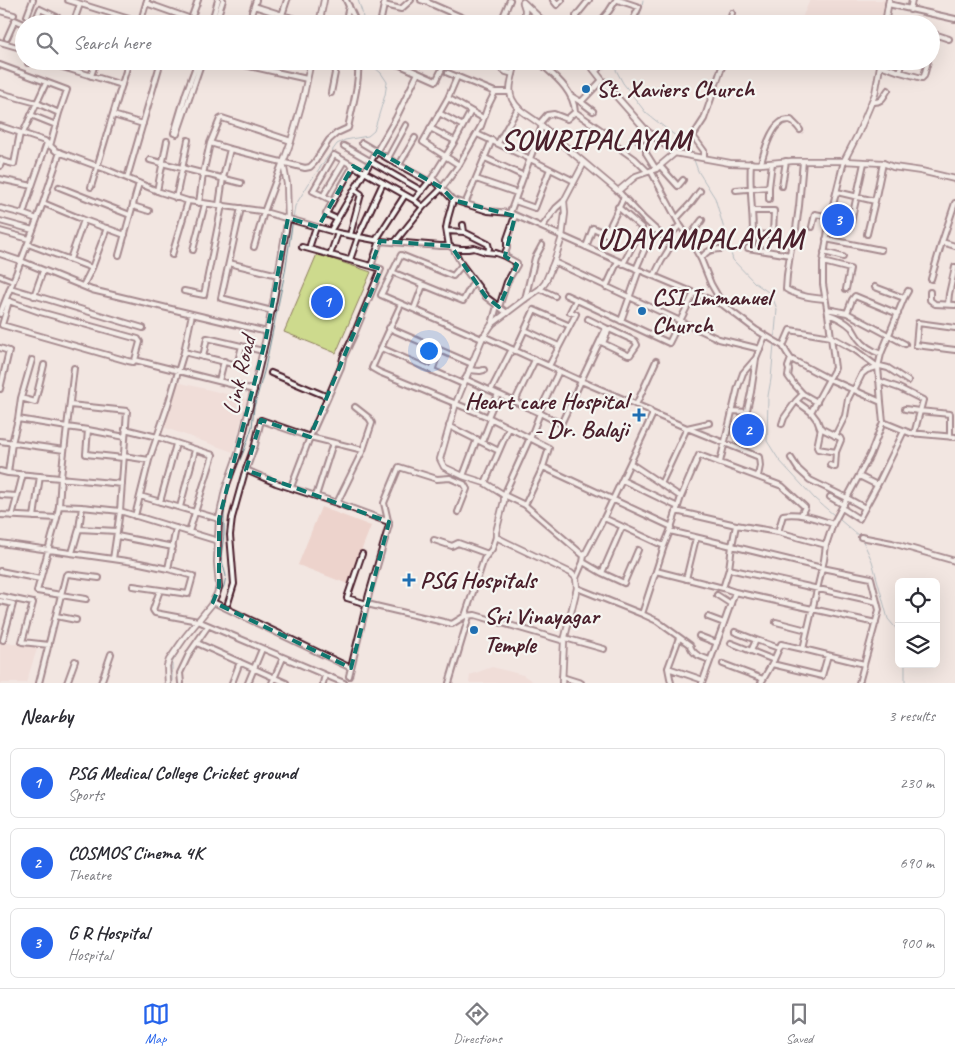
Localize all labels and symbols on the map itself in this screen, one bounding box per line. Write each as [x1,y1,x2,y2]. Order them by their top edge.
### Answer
place label: St. Xaviers Church [596,74,756,104]
marker: St. Xaviers Church [580,83,592,95]
district label: SOWRIPALAYAM [501,121,694,158]
pin: 3 [822,201,854,239]
district label: UDAYAMPALAYAM [596,220,806,257]
place label: CSI Immanuel Church [652,282,776,340]
pin: 1 [311,283,343,321]
marker: CSI Immanuel Church [636,305,648,317]
street label: Link Road [215,329,263,417]
your location [416,338,442,364]
place label: Heart care Hospital - Dr. Balaji [465,386,633,444]
marker: Heart care Hospital - Dr. Balaji [632,408,646,422]
pin: 2 [732,411,764,449]
place label: PSG Hospitals [420,565,539,595]
marker: PSG Hospitals [402,573,416,587]
place label: Sri Vinayagar Temple [484,601,601,659]
marker: Sri Vinayagar Temple [468,624,480,636]

